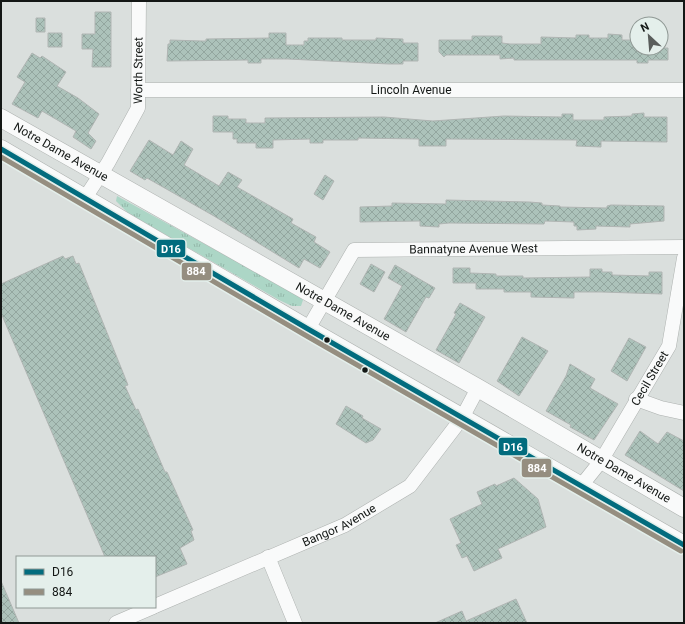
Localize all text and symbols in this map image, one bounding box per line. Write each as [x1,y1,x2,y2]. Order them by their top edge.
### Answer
north arrow [629,16,669,56]
text: N [638,20,651,35]
street label: Worth Street [131,37,146,104]
street label: Lincoln Avenue [370,83,452,97]
street label: Notre Dame Avenue [11,120,111,184]
line badge: D16 [156,239,186,258]
street label: Bannatyne Avenue West [409,241,538,256]
text: D16 [161,243,181,256]
line badge: 884 [181,262,212,281]
text: 884 [187,265,206,278]
street label: Notre Dame Avenue [293,279,393,344]
unlabelled marker [322,335,332,345]
street label: Cecil Street [628,349,671,408]
unlabelled marker [360,365,370,375]
line badge: D16 [498,437,528,456]
street label: Notre Dame Avenue [574,440,673,506]
text: D16 [503,441,523,454]
line badge: 884 [521,458,552,478]
text: 884 [528,462,547,475]
street label: Bangor Avenue [300,501,378,549]
legend [16,556,156,608]
text: D16 [52,565,74,579]
text: 884 [52,585,72,599]

